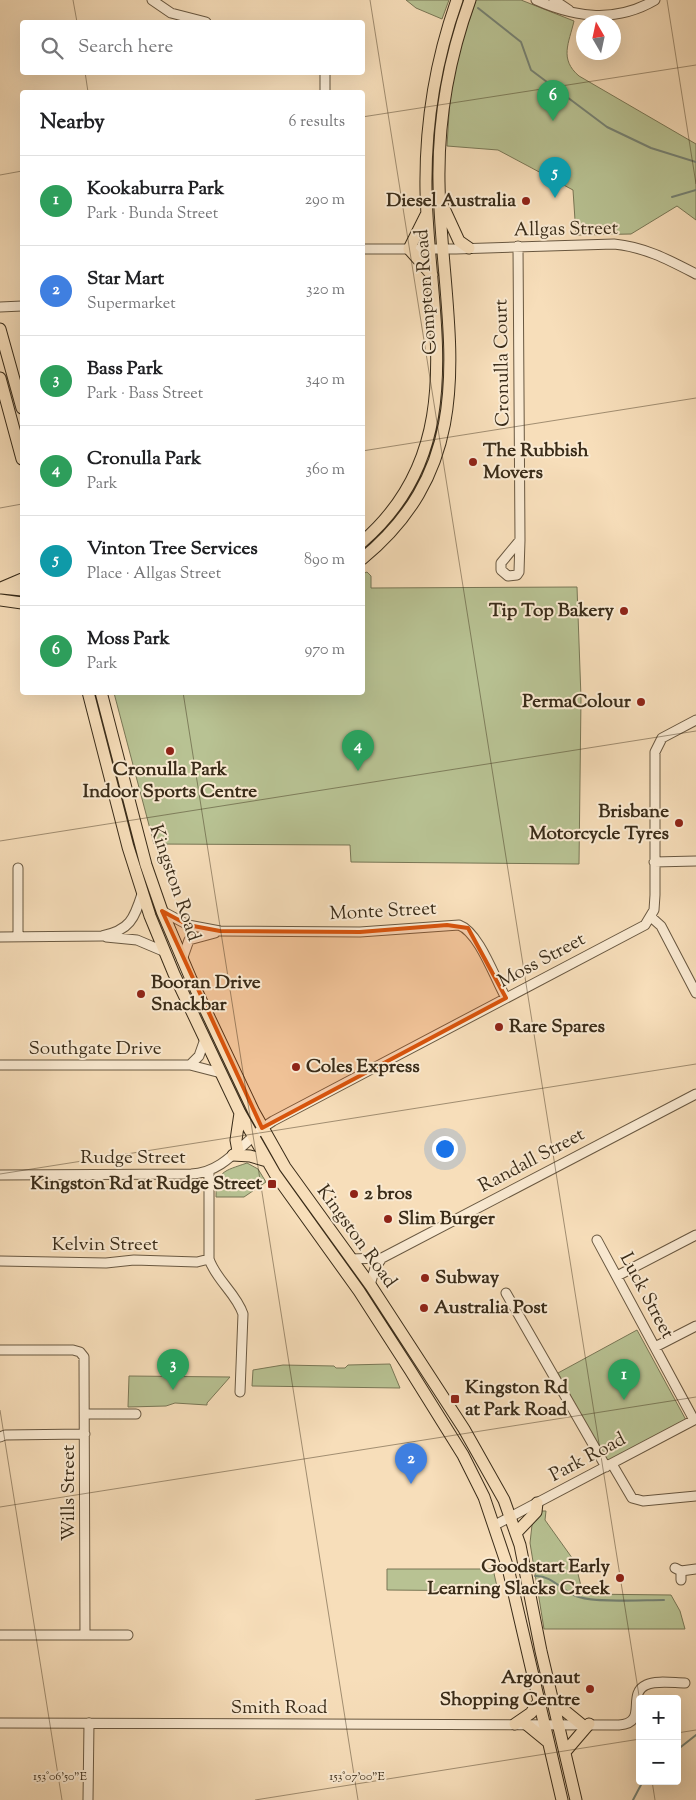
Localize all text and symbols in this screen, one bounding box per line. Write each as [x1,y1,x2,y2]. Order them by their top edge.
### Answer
north arrow [576,15,621,60]
search box [20,20,365,75]
icon: search [38,34,66,62]
text: Search here [78,34,173,61]
pin: 6 [537,80,569,121]
text: Nearby [40,108,105,138]
text: 6 results [289,111,345,134]
pin: 5 [539,157,571,198]
text: Kookaburra Park [87,176,224,203]
place label: Diesel Australia [386,188,516,215]
text: 1 [53,189,59,212]
text: 290 m [305,189,345,212]
marker: Diesel Australia [520,195,532,207]
text: Park · Bunda Street [87,203,218,226]
street label: Allgas Street [514,216,619,244]
street label: Compton Road [409,228,445,356]
text: Star Mart [87,266,164,293]
text: 2 [52,279,60,302]
text: 320 m [306,279,345,302]
text: Supermarket [87,293,176,316]
street label: Cronulla Court [488,298,518,427]
text: Bass Park [87,356,163,383]
text: 3 [53,369,59,392]
text: 340 m [306,369,345,392]
text: Park · Bass Street [87,383,203,406]
place label: The Rubbish Movers [483,438,590,487]
text: Cronulla Park [87,446,201,473]
marker: The Rubbish Movers [467,456,479,468]
text: 4 [52,459,60,482]
text: 360 m [306,459,345,482]
text: Park [87,473,118,496]
text: Vinton Tree Services [87,536,258,563]
text: 5 [53,549,59,572]
text: 890 m [304,549,345,572]
text: Place · Allgas Street [87,563,221,586]
place label: Tip Top Bakery [489,598,615,625]
marker: Tip Top Bakery [618,605,630,617]
text: Moss Park [87,626,170,653]
text: 6 [52,639,60,662]
text: 970 m [304,639,345,662]
text: Park [87,653,118,676]
place label: PermaColour [522,689,632,716]
marker: PermaColour [635,696,647,708]
pin: 4 [342,730,374,771]
marker: Cronulla Park Indoor Sports Centre [164,745,176,757]
place label: Cronulla Park Indoor Sports Centre [83,757,257,806]
place label: Brisbane Motorcycle Tyres [529,799,670,848]
marker: Brisbane Motorcycle Tyres [673,817,685,829]
street label: Kingston Road [141,821,207,945]
street label: Monte Street [329,896,438,928]
street label: Moss Street [493,926,591,995]
place label: Booran Drive Snackbar [151,970,261,1019]
marker: Booran Drive Snackbar [135,988,147,1000]
place label: Rare Spares [509,1014,606,1041]
marker: Rare Spares [493,1021,505,1033]
street label: Southgate Drive [28,1036,162,1063]
place label: Coles Express [306,1054,420,1081]
marker: Coles Express [290,1061,302,1073]
street label: Randall Street [474,1121,590,1200]
your location [432,1136,458,1162]
street label: Rudge Street [80,1145,186,1172]
place label: Kingston Rd at Rudge Street [30,1171,262,1198]
marker: Kingston Rd at Rudge Street [266,1178,278,1190]
street label: Kingston Road [309,1180,403,1294]
place label: 2 bros [364,1181,413,1208]
marker: 2 bros [348,1188,360,1200]
place label: Slim Burger [398,1206,496,1233]
marker: Slim Burger [382,1213,394,1225]
street label: Kelvin Street [52,1232,159,1259]
street label: Luck Street [612,1248,680,1344]
place label: Subway [435,1265,500,1292]
marker: Subway [419,1272,431,1284]
place label: Australia Post [434,1295,548,1322]
marker: Australia Post [418,1302,430,1314]
pin: 3 [157,1349,189,1390]
pin: 1 [608,1359,640,1400]
place label: Kingston Rd at Park Road [465,1375,568,1424]
marker: Kingston Rd at Park Road [449,1393,461,1405]
street label: Park Road [545,1426,631,1489]
pin: 2 [395,1443,427,1484]
street label: Wills Street [56,1444,83,1541]
place label: Goodstart Early Learning Slacks Creek [427,1554,611,1603]
marker: Goodstart Early Learning Slacks Creek [614,1572,626,1584]
place label: Argonaut Shopping Centre [440,1665,580,1714]
marker: Argonaut Shopping Centre [584,1683,596,1695]
street label: Smith Road [231,1695,328,1722]
map controls [636,1695,681,1785]
button: + [636,1695,681,1740]
button: − [636,1740,681,1785]
text: 153°06'50"E [33,1768,88,1786]
text: 153°07'00"E [329,1768,385,1786]

